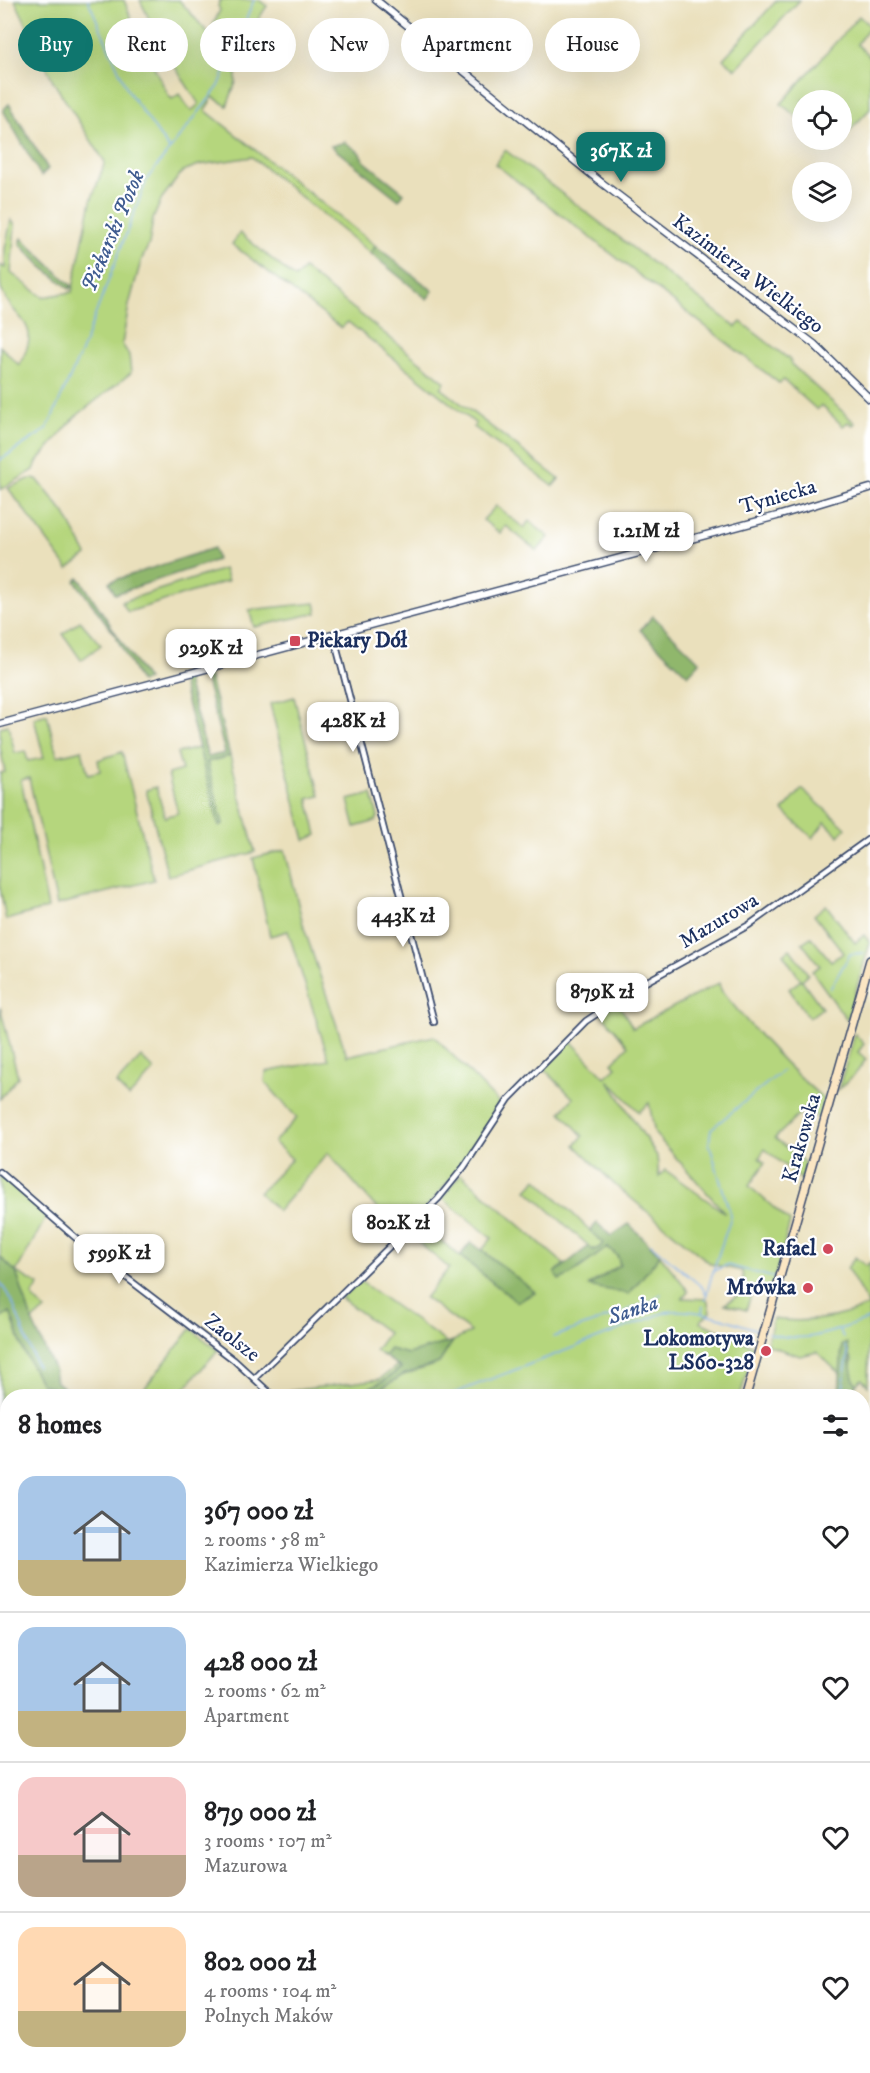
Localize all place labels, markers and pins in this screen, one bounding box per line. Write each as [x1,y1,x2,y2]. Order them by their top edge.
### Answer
pin: 367K zł [566,132,676,183]
pin: 1.21M zł [584,512,708,563]
place label: Piekary Dół [307,628,408,654]
pin: 929K zł [156,629,266,680]
marker: Piekary Dół [288,634,302,648]
pin: 428K zł [298,702,408,753]
pin: 443K zł [348,897,458,948]
pin: 879K zł [547,973,657,1024]
pin: 802K zł [343,1204,453,1255]
pin: 599K zł [64,1234,174,1285]
place label: Rafael [763,1236,817,1262]
marker: Rafael [821,1242,835,1256]
place label: Mrówka [726,1275,797,1301]
marker: Mrówka [801,1281,815,1295]
place label: Lokomotywa LS60-328 [643,1326,755,1376]
marker: Lokomotywa LS60-328 [759,1344,773,1358]

